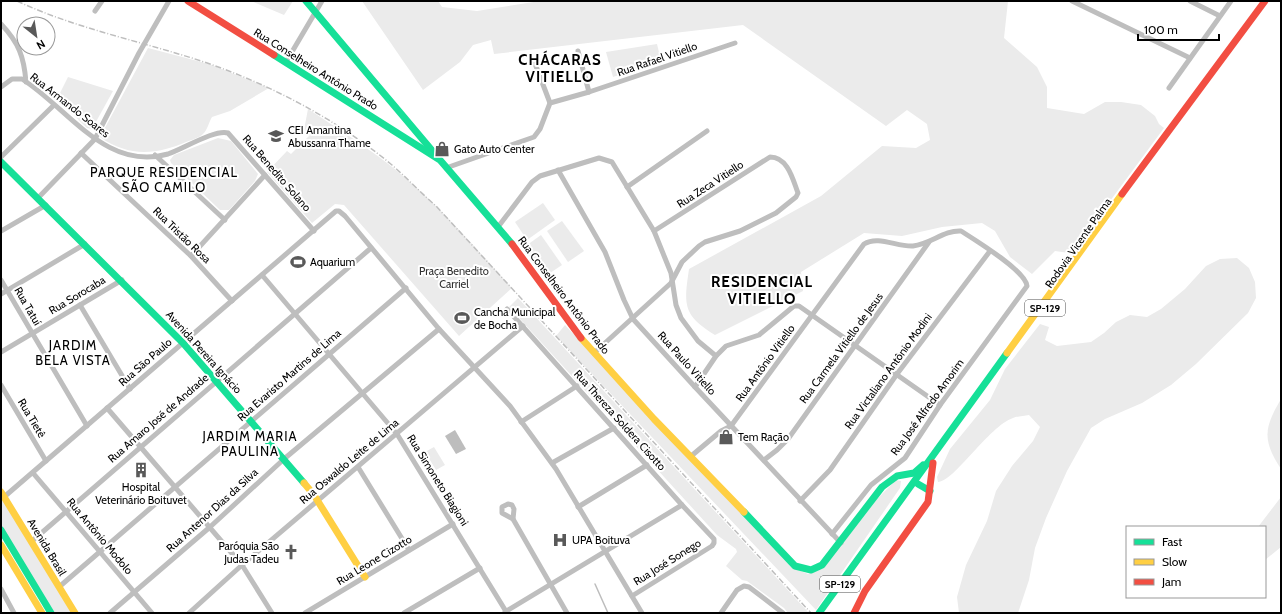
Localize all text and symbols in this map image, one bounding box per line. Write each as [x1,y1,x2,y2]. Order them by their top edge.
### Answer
north arrow [16,16,56,56]
scale bar [1138,16,1219,42]
text: 100 m [1144,22,1178,37]
street label: Rua Conselheiro Antônio Prado [251,25,381,113]
text: N [34,37,48,53]
street label: Rua Rafael Vitiello [615,39,699,79]
district label: CHÁCARAS VITIELLO [518,50,602,86]
street label: Rua Armando Soares [27,70,113,141]
place label: CEI Amantina Abussanra Thame [288,123,371,150]
school or university icon: CEI Amantina Abussanra Thame [267,127,285,145]
street label: Rua Benedito Solano [240,132,314,214]
shop icon: Gato Auto Center [433,140,451,158]
place label: Gato Auto Center [454,142,535,156]
street label: Rua Zeca Vitiello [674,157,746,211]
district label: PARQUE RESIDENCIAL SÃO CAMILO [90,164,238,195]
street label: Rodovia Vicente Palma [1042,195,1115,291]
street label: Rua Tristão Rosa [150,204,214,267]
street label: Rua Conselheiro Antônio Prado [515,233,613,357]
sports icon: Aquarium [289,253,307,271]
place label: Aquarium [310,255,355,269]
park label: Praça Benedito Carriel [419,264,489,291]
street label: Rua Sorocaba [46,272,108,317]
district label: RESIDENCIAL VITIELLO [711,273,813,308]
street label: Rua Tatuí [11,284,45,328]
street label: Rua Carmela Vitiello de Jesus [796,290,886,406]
road number: SP-129 [1025,300,1065,316]
place label: Cancha Municipal de Bocha [474,305,556,332]
street label: Avenida Pereira Ignácio [163,308,245,396]
sports icon: Cancha Municipal de Bocha [453,309,471,327]
street label: Rua Victaliano Antônio Modini [841,310,935,432]
street label: Rua Antônio Vitiello [732,322,798,404]
street label: Rua Evaristo Martins de Lima [234,326,344,424]
street label: Rua Paulo Vitiello [655,328,719,398]
street label: Rua São Paulo [115,335,175,389]
district label: JARDIM BELA VISTA [35,337,111,368]
street label: Rua José Alfredo Amorim [887,356,967,458]
street label: Rua Thereza Soldera Cisotto [571,367,669,473]
street label: Rua Amaro José de Andrade [105,370,211,465]
street label: Rua Tietê [15,396,49,440]
street label: Rua Oswaldo Leite de Lima [296,415,402,507]
district label: JARDIM MARIA PAULINA [201,428,298,459]
shop icon: Tem Ração [717,428,735,446]
place label: Tem Ração [738,430,789,444]
street label: Rua Simoneto Biagioni [404,432,472,528]
building icon: Hospital Veterinário Boituvet [132,461,150,479]
street label: Rua Antenor Dias da Silva [163,465,261,555]
place label: Hospital Veterinário Boituvet [95,480,187,507]
street label: Rua Antônio Modolo [64,495,136,577]
street label: Avenida Brasil [24,516,70,579]
legend [1126,526,1266,598]
hospital icon: UPA Boituva [551,531,569,549]
street label: Rua Leone Cizotto [334,532,414,588]
place label: UPA Boituva [572,533,631,547]
text: Fast [1162,534,1182,549]
street label: Rua José Sonego [631,536,703,588]
place label: Paróquia São Judas Tadeu [218,539,279,566]
church icon: Paróquia São Judas Tadeu [282,543,300,561]
text: Slow [1162,554,1187,569]
text: Jam [1161,574,1181,589]
road number: SP-129 [820,576,860,592]

